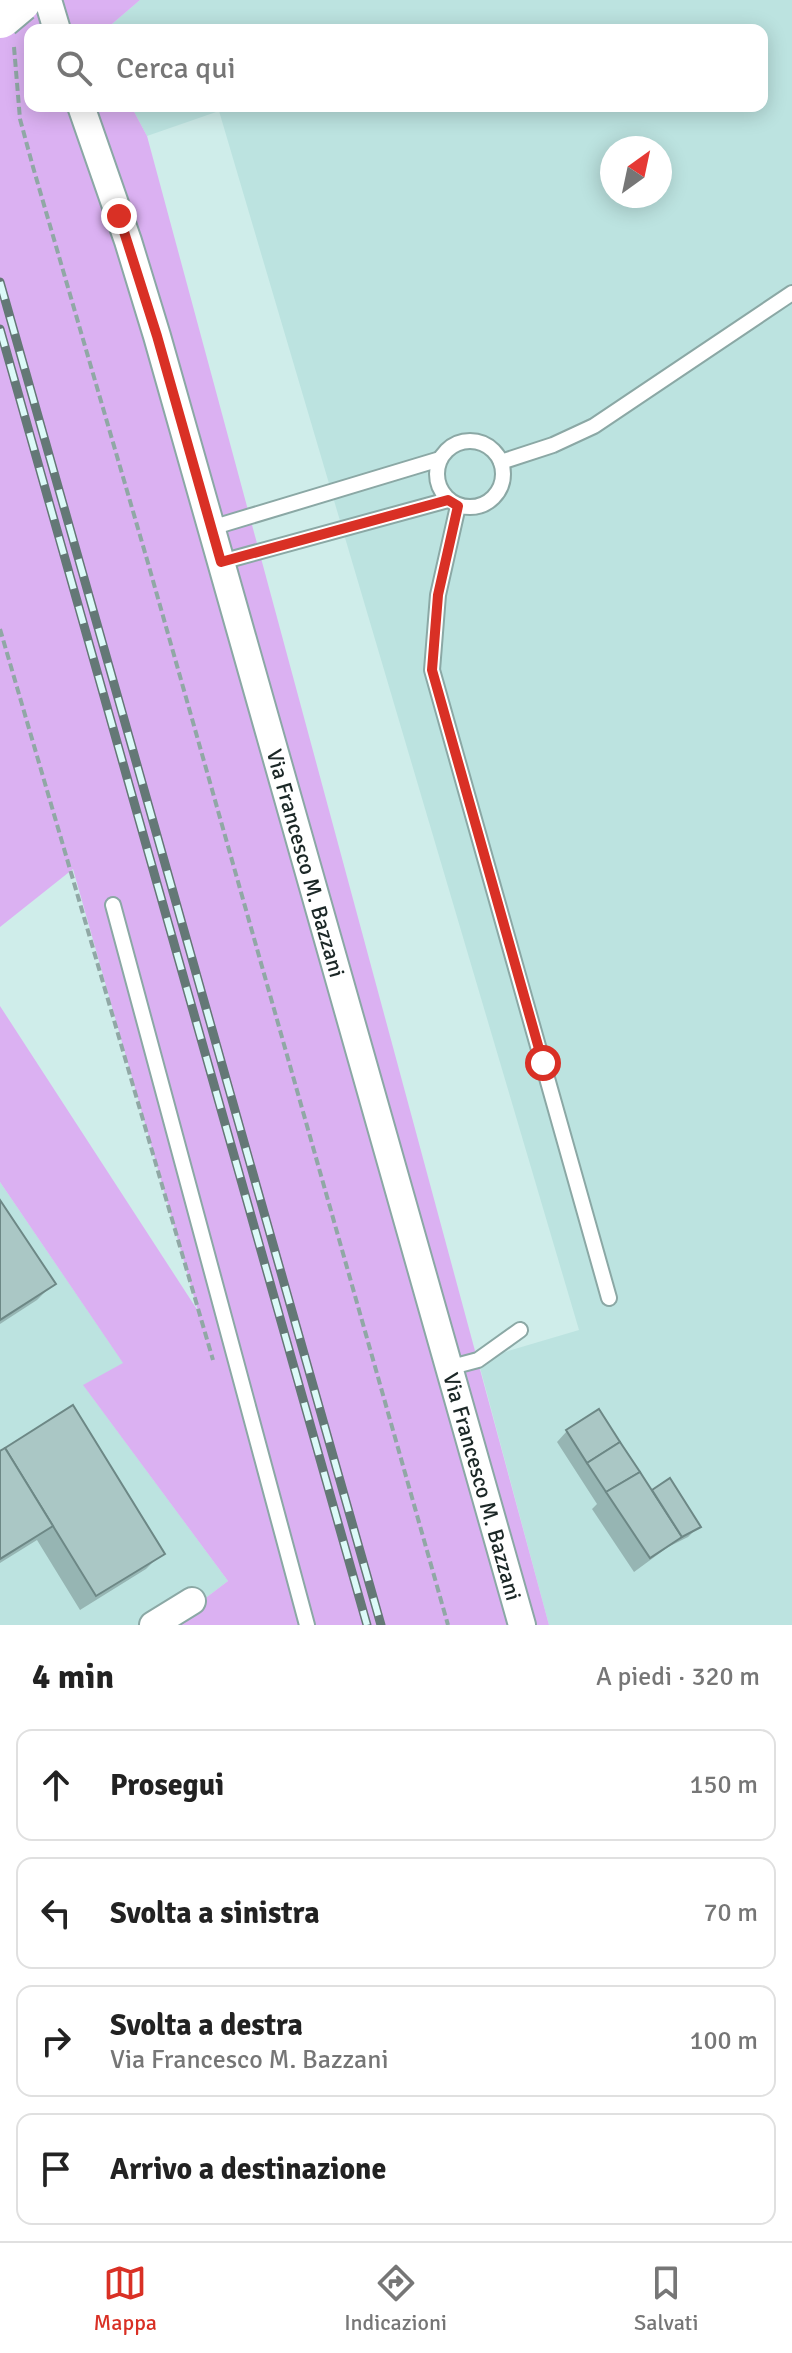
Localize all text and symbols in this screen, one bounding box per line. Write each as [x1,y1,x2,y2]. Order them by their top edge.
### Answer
search box [24,24,768,112]
icon: search [52,46,96,90]
text: Cerca qui [116,50,236,87]
north arrow [600,136,672,208]
route end [101,198,137,234]
street label: Via Francesco M. Bazzani [261,746,351,980]
route start [525,1045,561,1081]
street label: Via Francesco M. Bazzani [438,1369,528,1604]
text: 4 min [32,1656,114,1698]
text: A piedi · 320 m [596,1661,760,1693]
icon: ahead [34,1763,78,1807]
text: Prosegui [110,1767,224,1804]
text: 150 m [689,1769,758,1801]
icon: left [34,1891,78,1935]
text: Svolta a sinistra [110,1895,320,1932]
text: 70 m [703,1897,758,1929]
text: Svolta a destra [110,2007,303,2044]
icon: right [34,2019,78,2063]
text: 100 m [689,2025,758,2057]
text: Via Francesco M. Bazzani [110,2044,389,2076]
icon: arrive [34,2147,78,2191]
text: Arrivo a destinazione [110,2151,386,2188]
tab: Mappa [94,2261,157,2336]
tab: Indicazioni [344,2261,447,2336]
tab: Salvati [634,2261,698,2336]

